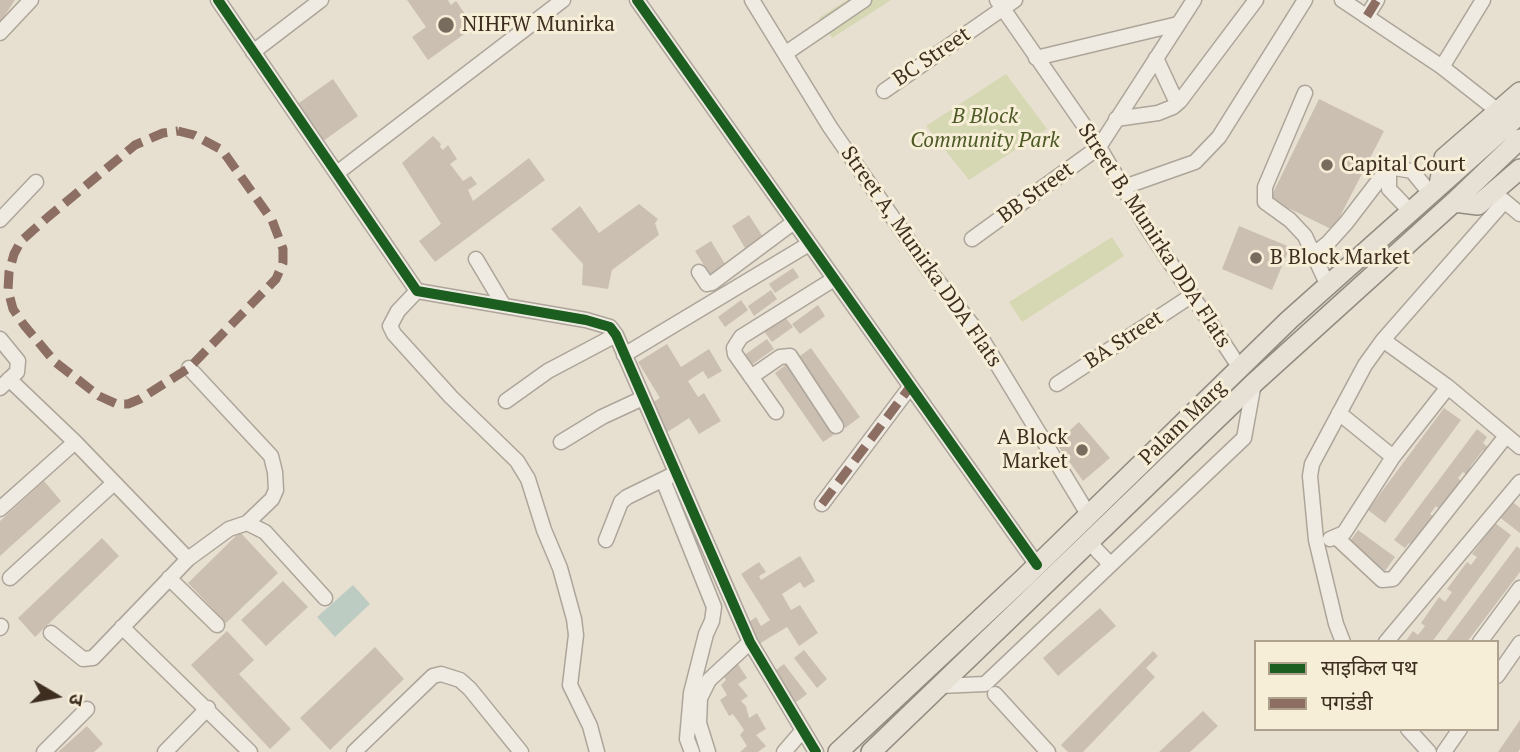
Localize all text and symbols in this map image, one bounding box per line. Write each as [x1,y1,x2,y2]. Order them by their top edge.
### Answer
place label: NIHFW Munirka [462,12,615,38]
marker: NIHFW Munirka [436,15,456,35]
street label: BC Street [889,22,975,92]
park label: B Block Community Park [910,104,1060,154]
street label: Street B, Munirka DDA Flats [1072,119,1236,353]
street label: Street A, Munirka DDA Flats [835,142,1007,372]
place label: Capital Court [1341,152,1466,178]
street label: BB Street [993,157,1079,229]
marker: Capital Court [1319,157,1335,173]
place label: B Block Market [1270,245,1410,271]
marker: B Block Market [1248,250,1264,266]
street label: BA Street [1080,305,1168,375]
street label: Palam Marg [1134,375,1232,471]
place label: A Block Market [997,425,1068,475]
marker: A Block Market [1074,442,1090,458]
legend [1254,640,1499,731]
text: साइकिल पथ [1321,653,1417,681]
north arrow [21,661,91,731]
text: पगडंडी [1321,688,1373,716]
text: उ [64,692,90,707]

